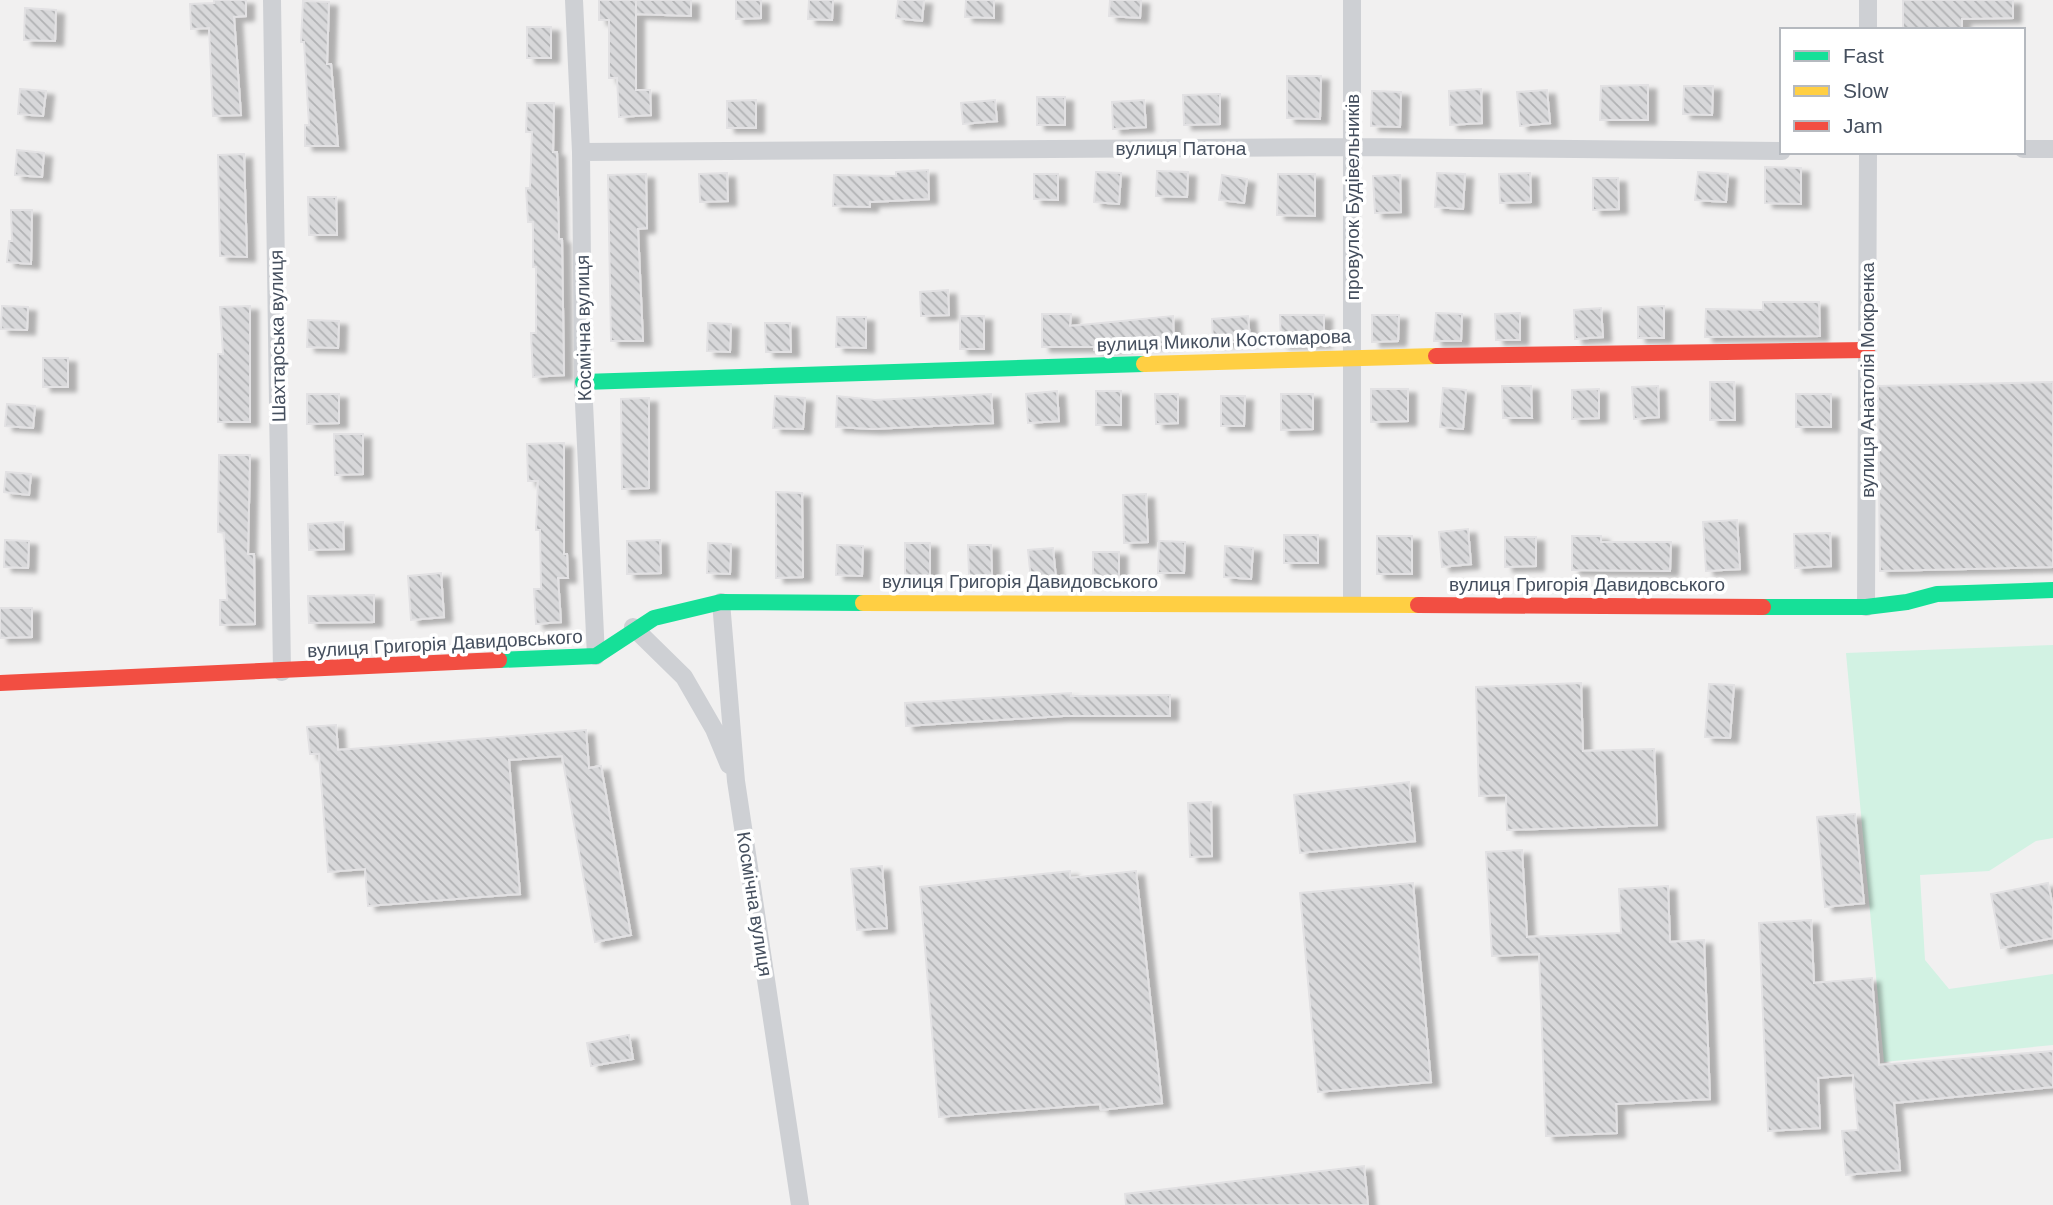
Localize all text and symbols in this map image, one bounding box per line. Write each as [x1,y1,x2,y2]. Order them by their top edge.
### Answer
legend [1780,28,2025,154]
text: Fast [1843,44,1884,67]
text: Slow [1843,79,1889,102]
street label: провулок Будівельників [1342,94,1363,300]
text: Jam [1843,114,1883,137]
street label: вулиця Патона [1116,138,1247,159]
street label: Шахтарська вулиця [265,250,290,422]
street label: Космічна вулиця [572,255,595,401]
street label: вулиця Анатолія Мокренка [1857,262,1878,498]
street label: вулиця Миколи Костомарова [1097,326,1352,355]
street label: вулиця Григорія Давидовського [882,571,1158,592]
street label: вулиця Григорія Давидовського [1449,574,1725,595]
street label: вулиця Григорія Давидовського [307,626,583,661]
street label: Космічна вулиця [733,830,776,978]

